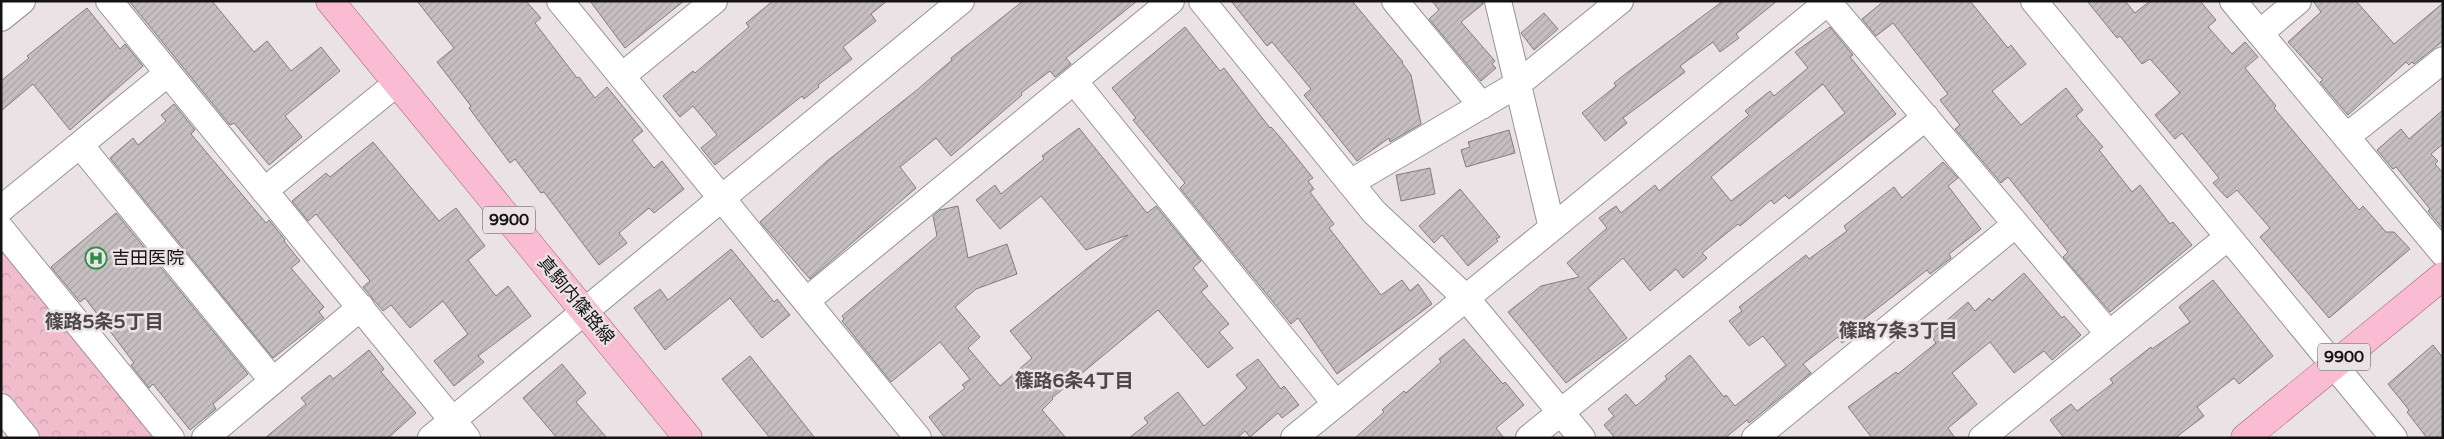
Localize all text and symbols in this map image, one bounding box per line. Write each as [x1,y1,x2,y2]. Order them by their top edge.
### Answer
road number: 9900 [483,206,535,234]
hospital icon: 吉田医院 [84,246,108,270]
place label: 吉田医院 [112,247,184,269]
street label: 真駒内篠路線 [533,252,619,348]
district label: 篠路5条5丁目 [45,311,163,333]
district label: 篠路7条3丁目 [1839,320,1957,342]
road number: 9900 [2318,344,2370,371]
district label: 篠路6条4丁目 [1015,370,1133,392]

